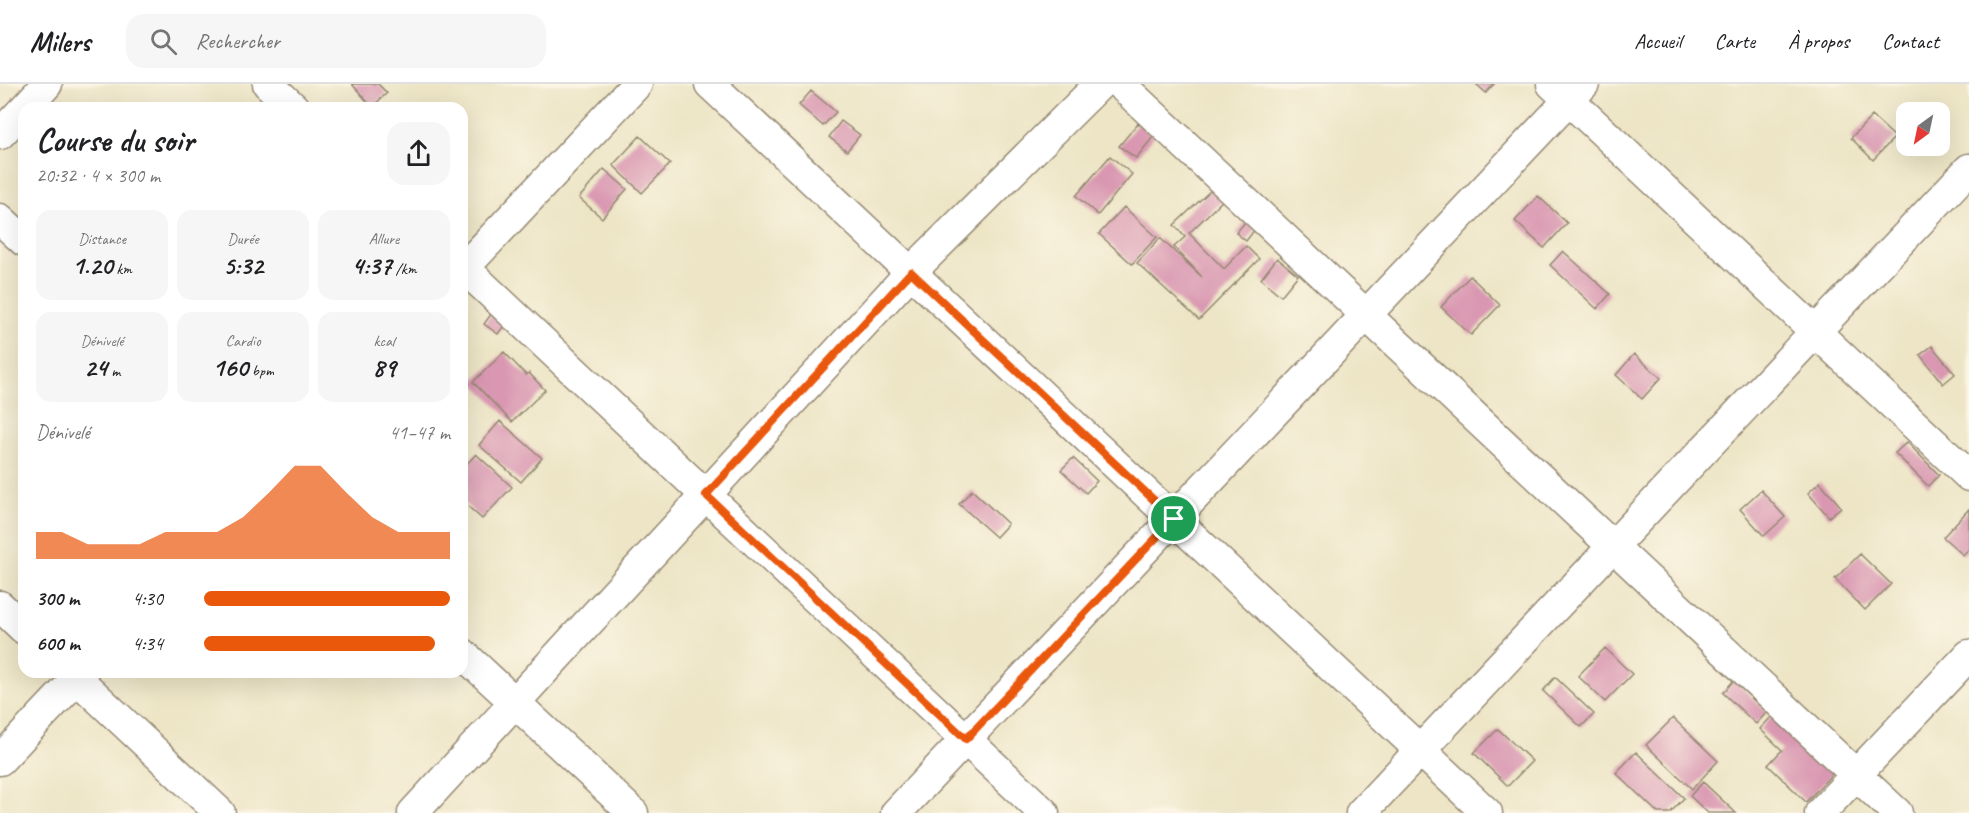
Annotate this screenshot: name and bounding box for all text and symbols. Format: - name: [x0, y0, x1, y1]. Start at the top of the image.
- search box: [126, 14, 546, 68]
- text: Milers: [30, 24, 90, 59]
- icon: search: [147, 25, 180, 58]
- text: Rechercher: [195, 27, 280, 55]
- text: Accueil: [1634, 28, 1682, 54]
- text: Carte: [1715, 28, 1755, 54]
- text: À propos: [1788, 28, 1849, 54]
- text: Contact: [1882, 28, 1939, 54]
- north arrow: [1896, 102, 1950, 156]
- map controls: [1896, 102, 1950, 156]
- text: Course du soir: [36, 119, 194, 161]
- button: share: [387, 122, 450, 185]
- text: 20:32 · 4 × 300 m: [36, 163, 160, 188]
- text: Distance: [78, 229, 126, 249]
- text: Durée: [227, 229, 259, 249]
- text: Allure: [369, 229, 399, 249]
- text: 1.20: [72, 249, 112, 282]
- text: 5:32: [223, 249, 263, 282]
- text: 4:37: [352, 249, 392, 282]
- text: km: [112, 259, 132, 279]
- text: /km: [392, 259, 416, 279]
- text: Dénivelé: [80, 331, 124, 351]
- text: Cardio: [225, 331, 261, 351]
- text: kcal: [373, 331, 395, 351]
- text: 24: [84, 351, 107, 384]
- text: 160: [212, 351, 248, 384]
- text: 89: [372, 351, 396, 384]
- text: m: [107, 361, 120, 381]
- text: bpm: [248, 361, 274, 381]
- text: Dénivelé: [36, 420, 90, 445]
- text: 41–47 m: [389, 420, 450, 445]
- pin: [1148, 493, 1199, 544]
- icon: arrive: [1157, 502, 1190, 535]
- text: 300 m: [36, 586, 79, 611]
- text: 4:30: [132, 586, 163, 611]
- text: 600 m: [36, 631, 80, 656]
- text: 4:34: [132, 631, 163, 656]

